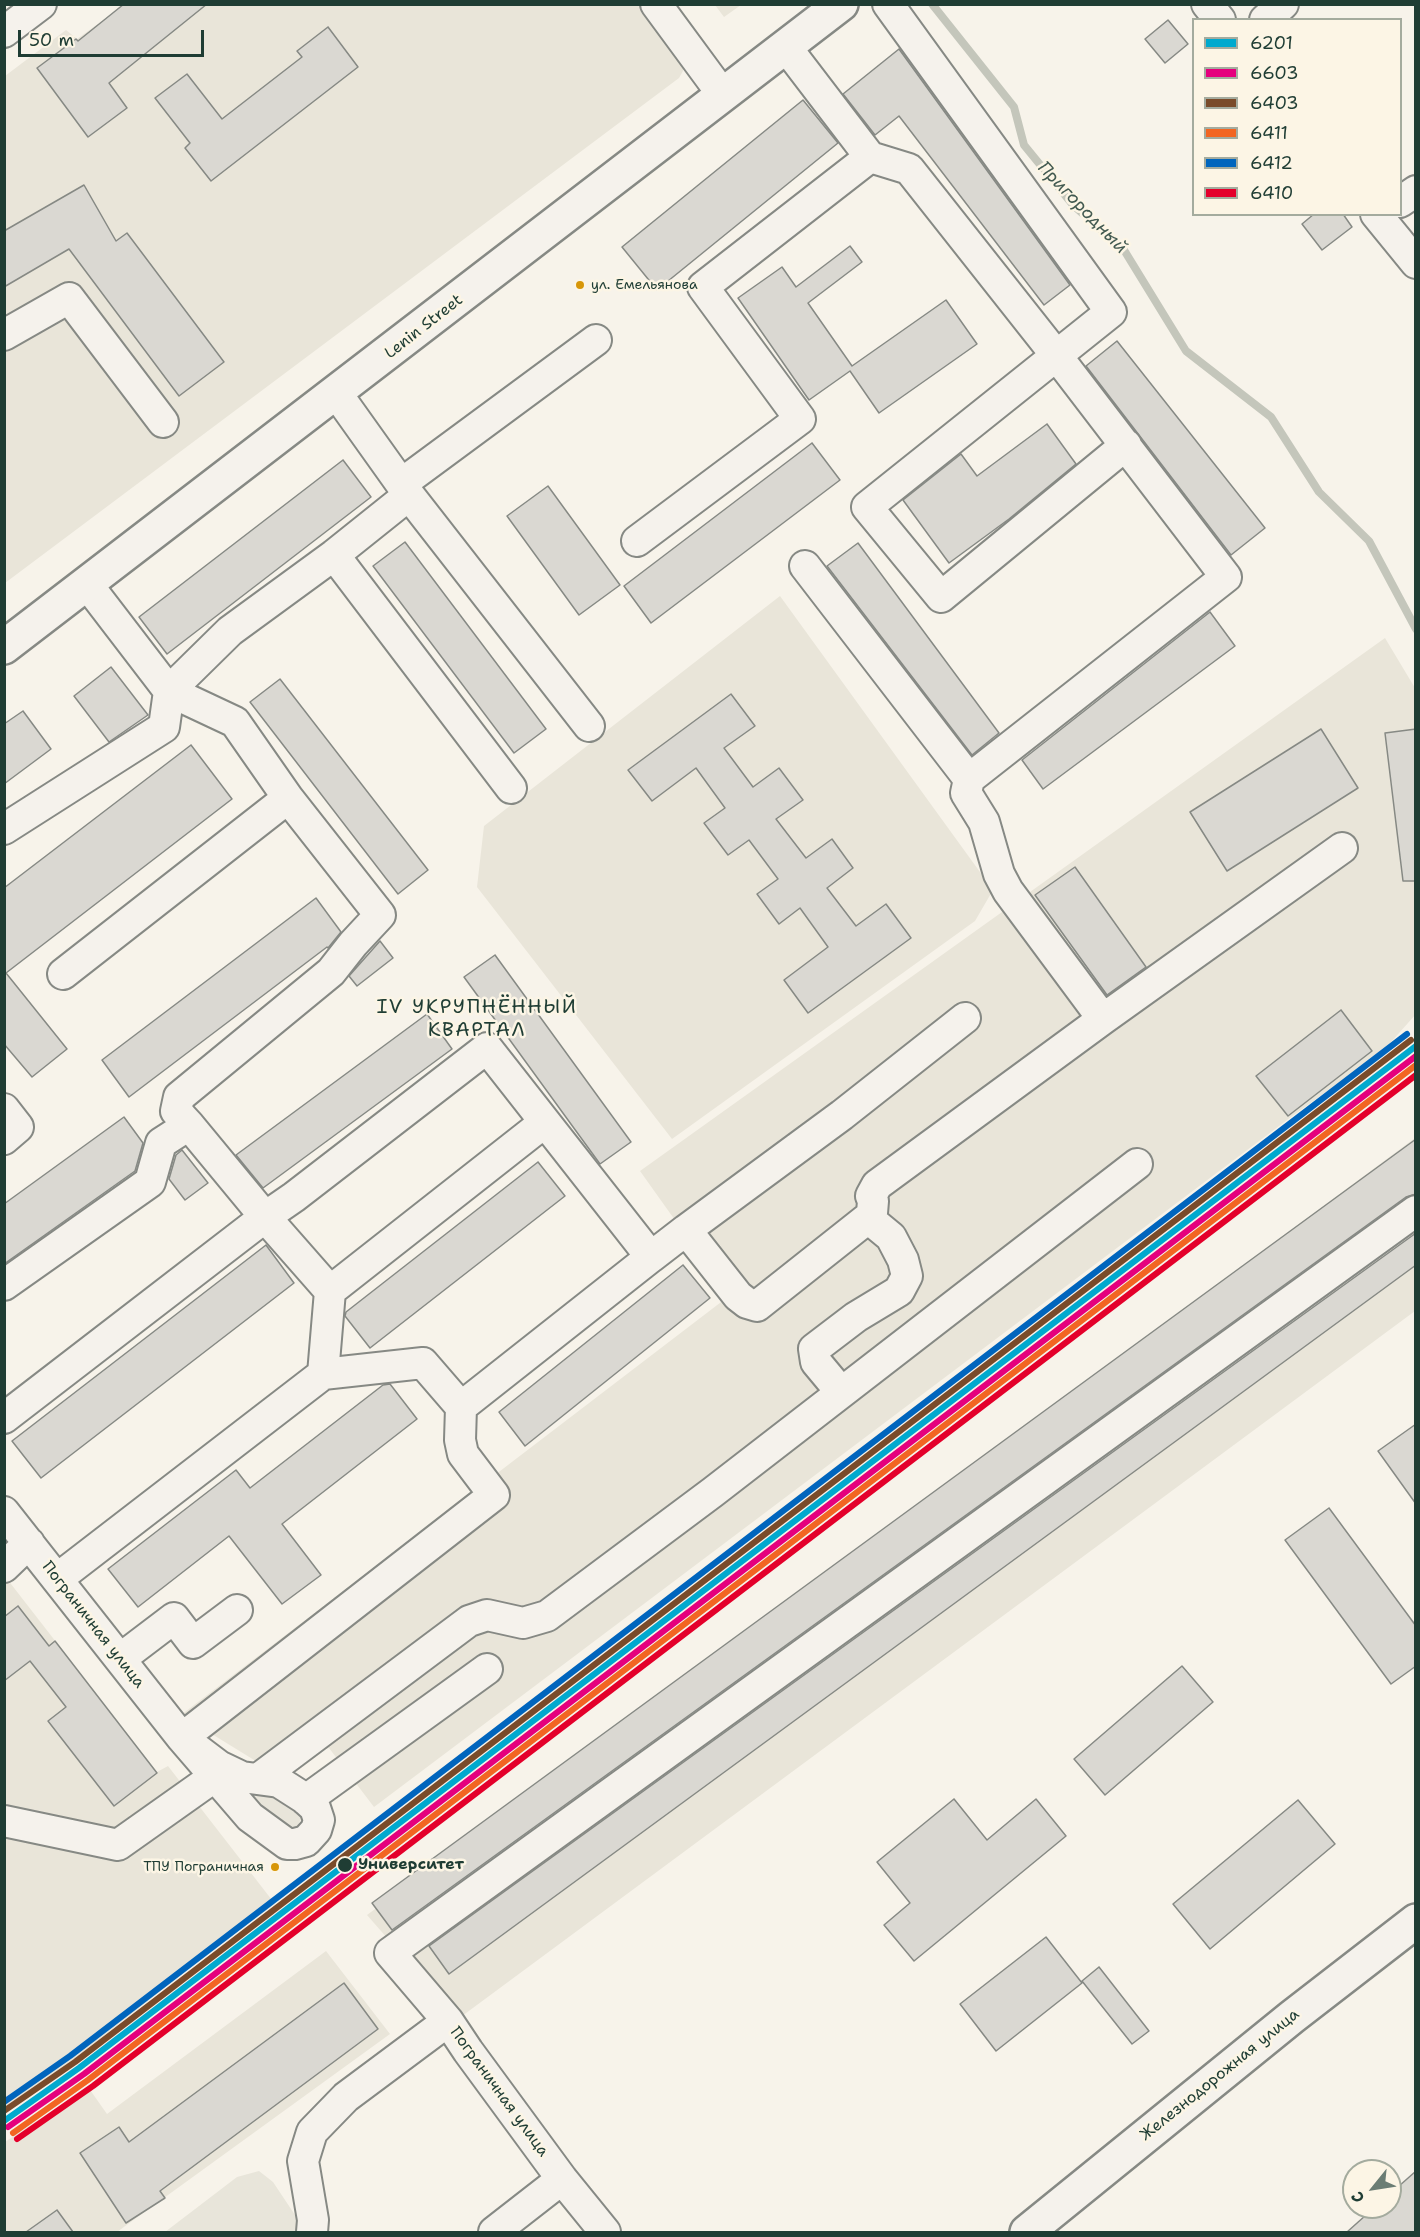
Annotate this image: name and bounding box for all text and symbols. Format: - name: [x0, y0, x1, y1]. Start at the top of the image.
- scale bar: [21, 18, 207, 56]
- legend: [1192, 18, 1402, 216]
- text: 50 m: [29, 28, 74, 52]
- text: 6201: [1250, 31, 1293, 55]
- text: 6603: [1250, 61, 1299, 85]
- text: 6403: [1250, 91, 1299, 115]
- text: 6411: [1250, 121, 1288, 145]
- text: 6412: [1250, 151, 1293, 175]
- water label: Пригородный: [1033, 157, 1131, 259]
- text: 6410: [1250, 181, 1293, 205]
- place label: ул. Емельянова: [591, 277, 698, 293]
- marker: ул. Емельянова: [574, 279, 586, 291]
- street label: Lenin Street: [381, 291, 467, 363]
- district label: IV УКРУПНЁННЫЙ КВАРТАЛ: [377, 996, 577, 1043]
- street label: Пограничная улица: [37, 1558, 149, 1692]
- place label: Университет: [358, 1855, 464, 1875]
- marker: Университет: [336, 1856, 354, 1874]
- place label: ТПУ Пограничная: [143, 1859, 264, 1875]
- marker: ТПУ Пограничная: [269, 1861, 281, 1873]
- street label: Железнодорожная улица: [1137, 2005, 1303, 2145]
- street label: Пограничная улица: [445, 2023, 553, 2161]
- north arrow: [1342, 2159, 1402, 2219]
- text: С: [1346, 2188, 1369, 2207]

